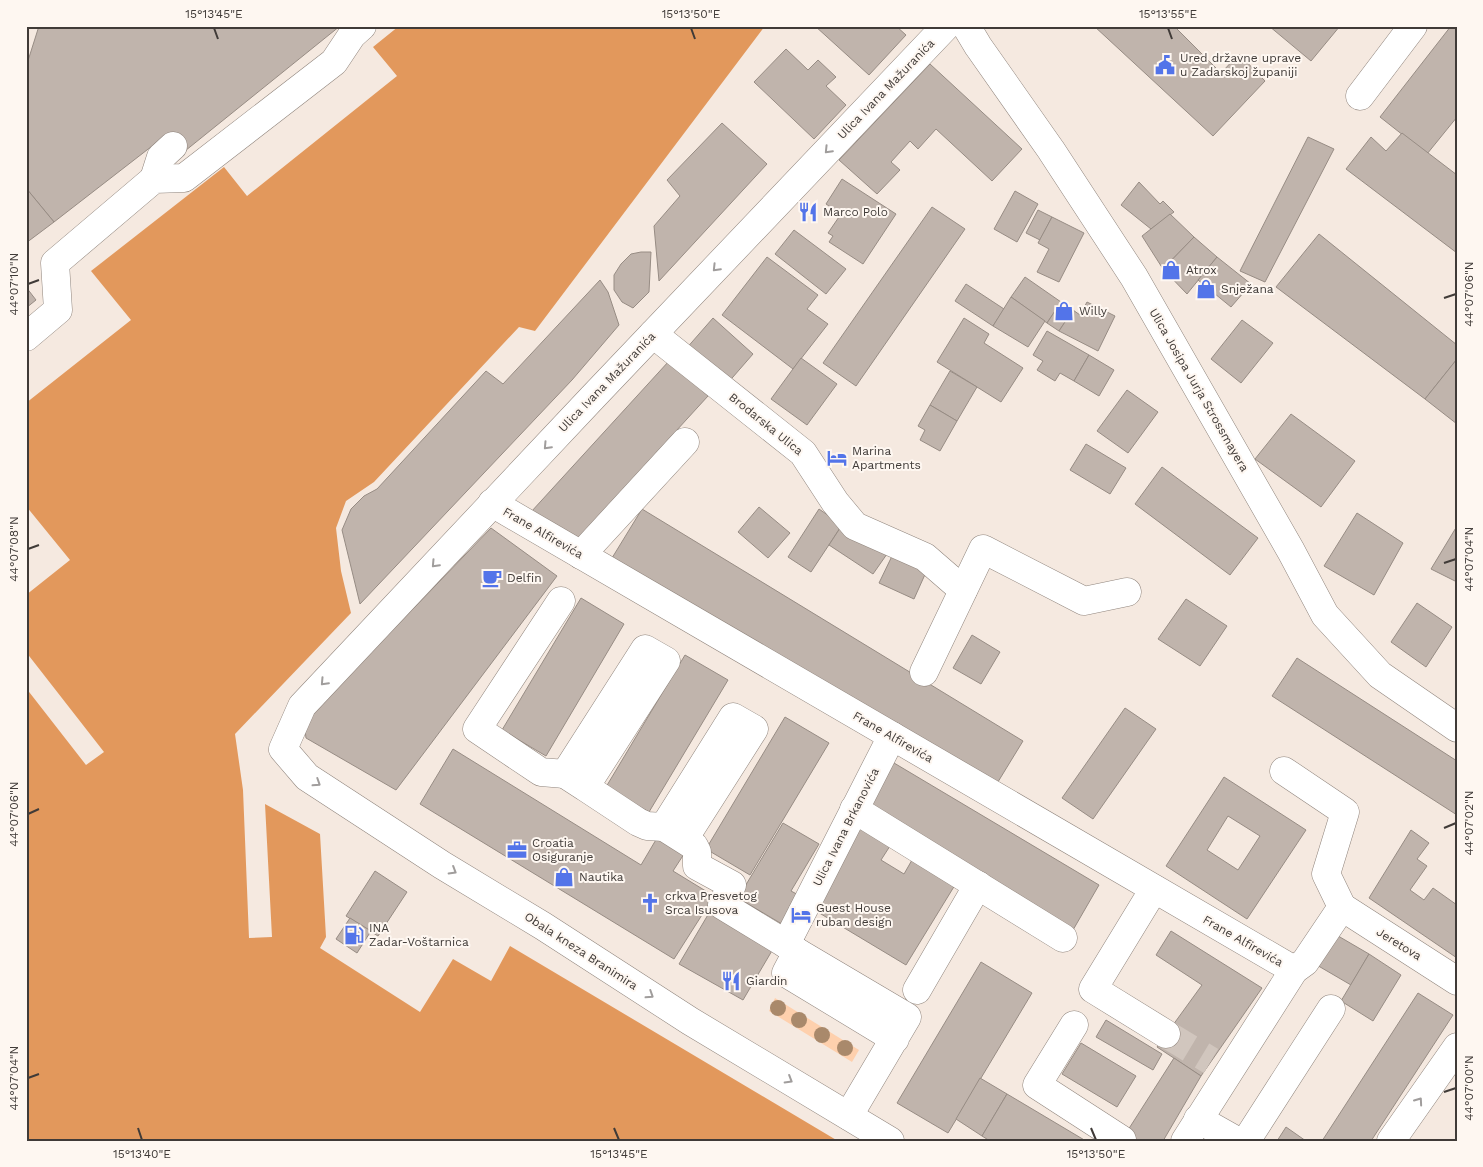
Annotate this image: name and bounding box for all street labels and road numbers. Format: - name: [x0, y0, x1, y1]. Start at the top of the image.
- street label: Ulica Ivana Mažuranića: [835, 36, 938, 142]
- street label: Ulica Josipa Jurja Strossmayera: [1146, 306, 1252, 474]
- street label: Ulica Ivana Mažuranića: [556, 329, 659, 435]
- street label: Brodarska Ulica: [726, 390, 806, 458]
- street label: Frane Alfirevića: [500, 504, 586, 562]
- street label: Frane Alfirevića: [850, 708, 936, 766]
- street label: Ulica Ivana Brkanovića: [810, 765, 882, 888]
- street label: Obala kneza Branimira: [522, 909, 640, 993]
- street label: Frane Alfirevića: [1200, 912, 1286, 970]
- street label: Jeretova: [1374, 925, 1424, 963]

